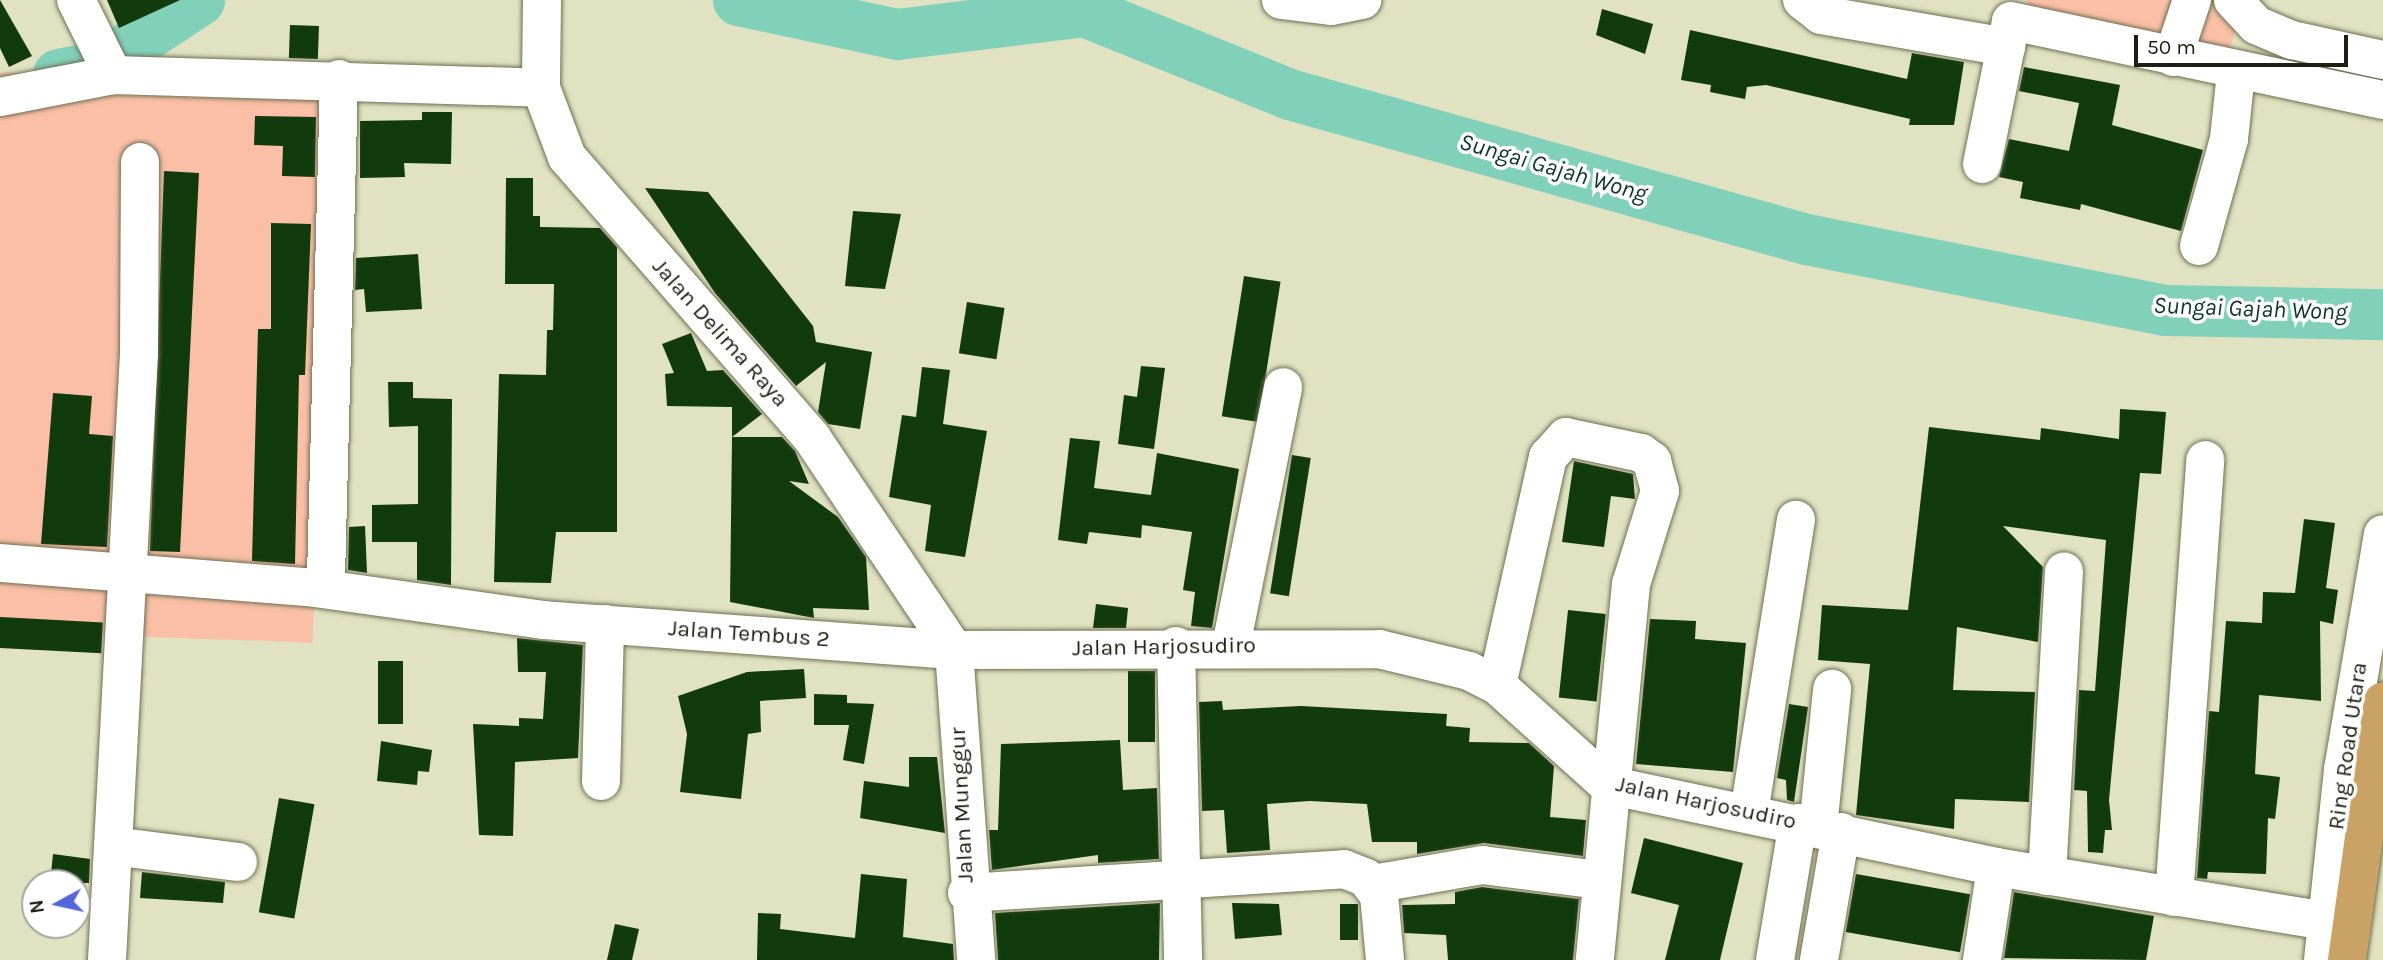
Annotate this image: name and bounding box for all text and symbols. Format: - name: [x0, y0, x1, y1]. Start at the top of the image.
- scale bar: [2138, 21, 2352, 65]
- text: 50 m: [2147, 35, 2196, 59]
- water label: Sungai Gajah Wong: [1456, 127, 1650, 209]
- street label: Jalan Delima Raya: [646, 253, 794, 413]
- water label: Sungai Gajah Wong: [2153, 291, 2347, 327]
- street label: Jalan Tembus 2: [667, 615, 831, 653]
- street label: Jalan Harjosudiro: [1072, 632, 1256, 662]
- street label: Ring Road Utara: [2323, 660, 2373, 832]
- street label: Jalan Munggur: [944, 726, 980, 884]
- street label: Jalan Harjosudiro: [1613, 770, 1799, 836]
- north arrow: [21, 869, 91, 939]
- text: N: [25, 898, 49, 915]

